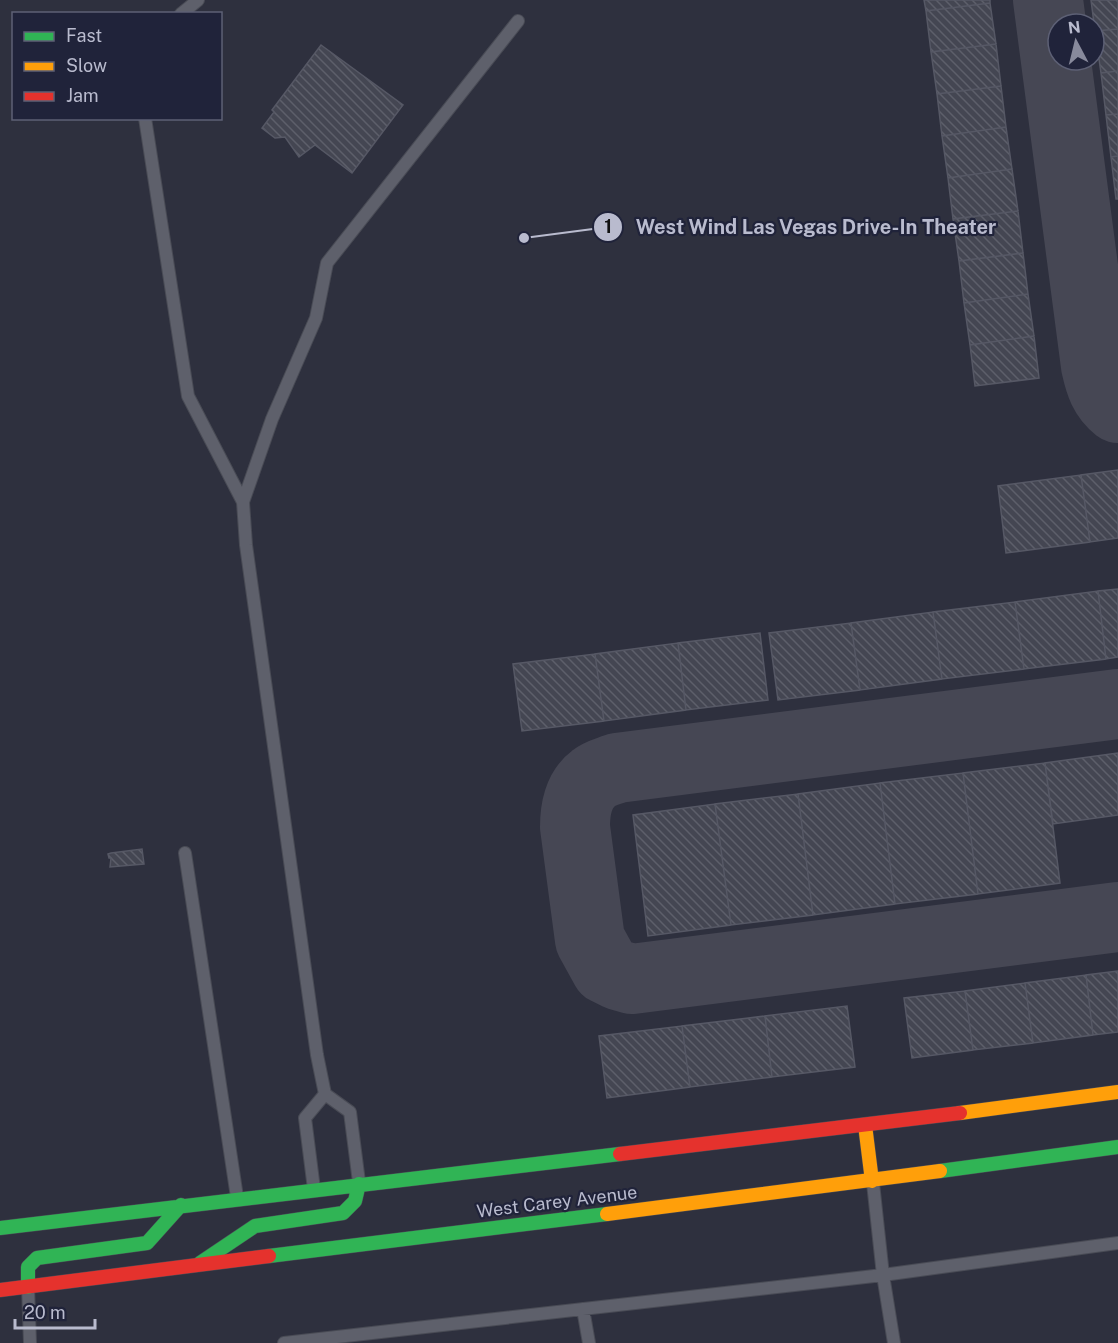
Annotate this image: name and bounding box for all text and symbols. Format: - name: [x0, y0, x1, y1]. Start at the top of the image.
- legend: [12, 12, 222, 120]
- north arrow: [1046, 12, 1106, 72]
- text: N: [1067, 17, 1082, 38]
- text: Fast: [66, 25, 102, 46]
- text: Slow: [66, 55, 107, 76]
- text: Jam: [66, 85, 99, 106]
- callout: West Wind Las Vegas Drive-In Theater: [593, 208, 1008, 246]
- text: West Wind Las Vegas Drive-In Theater: [636, 215, 996, 239]
- text: 1: [604, 216, 612, 237]
- street label: West Carey Avenue: [475, 1181, 638, 1222]
- scale bar: [15, 1292, 94, 1330]
- text: 20 m: [24, 1302, 66, 1323]

